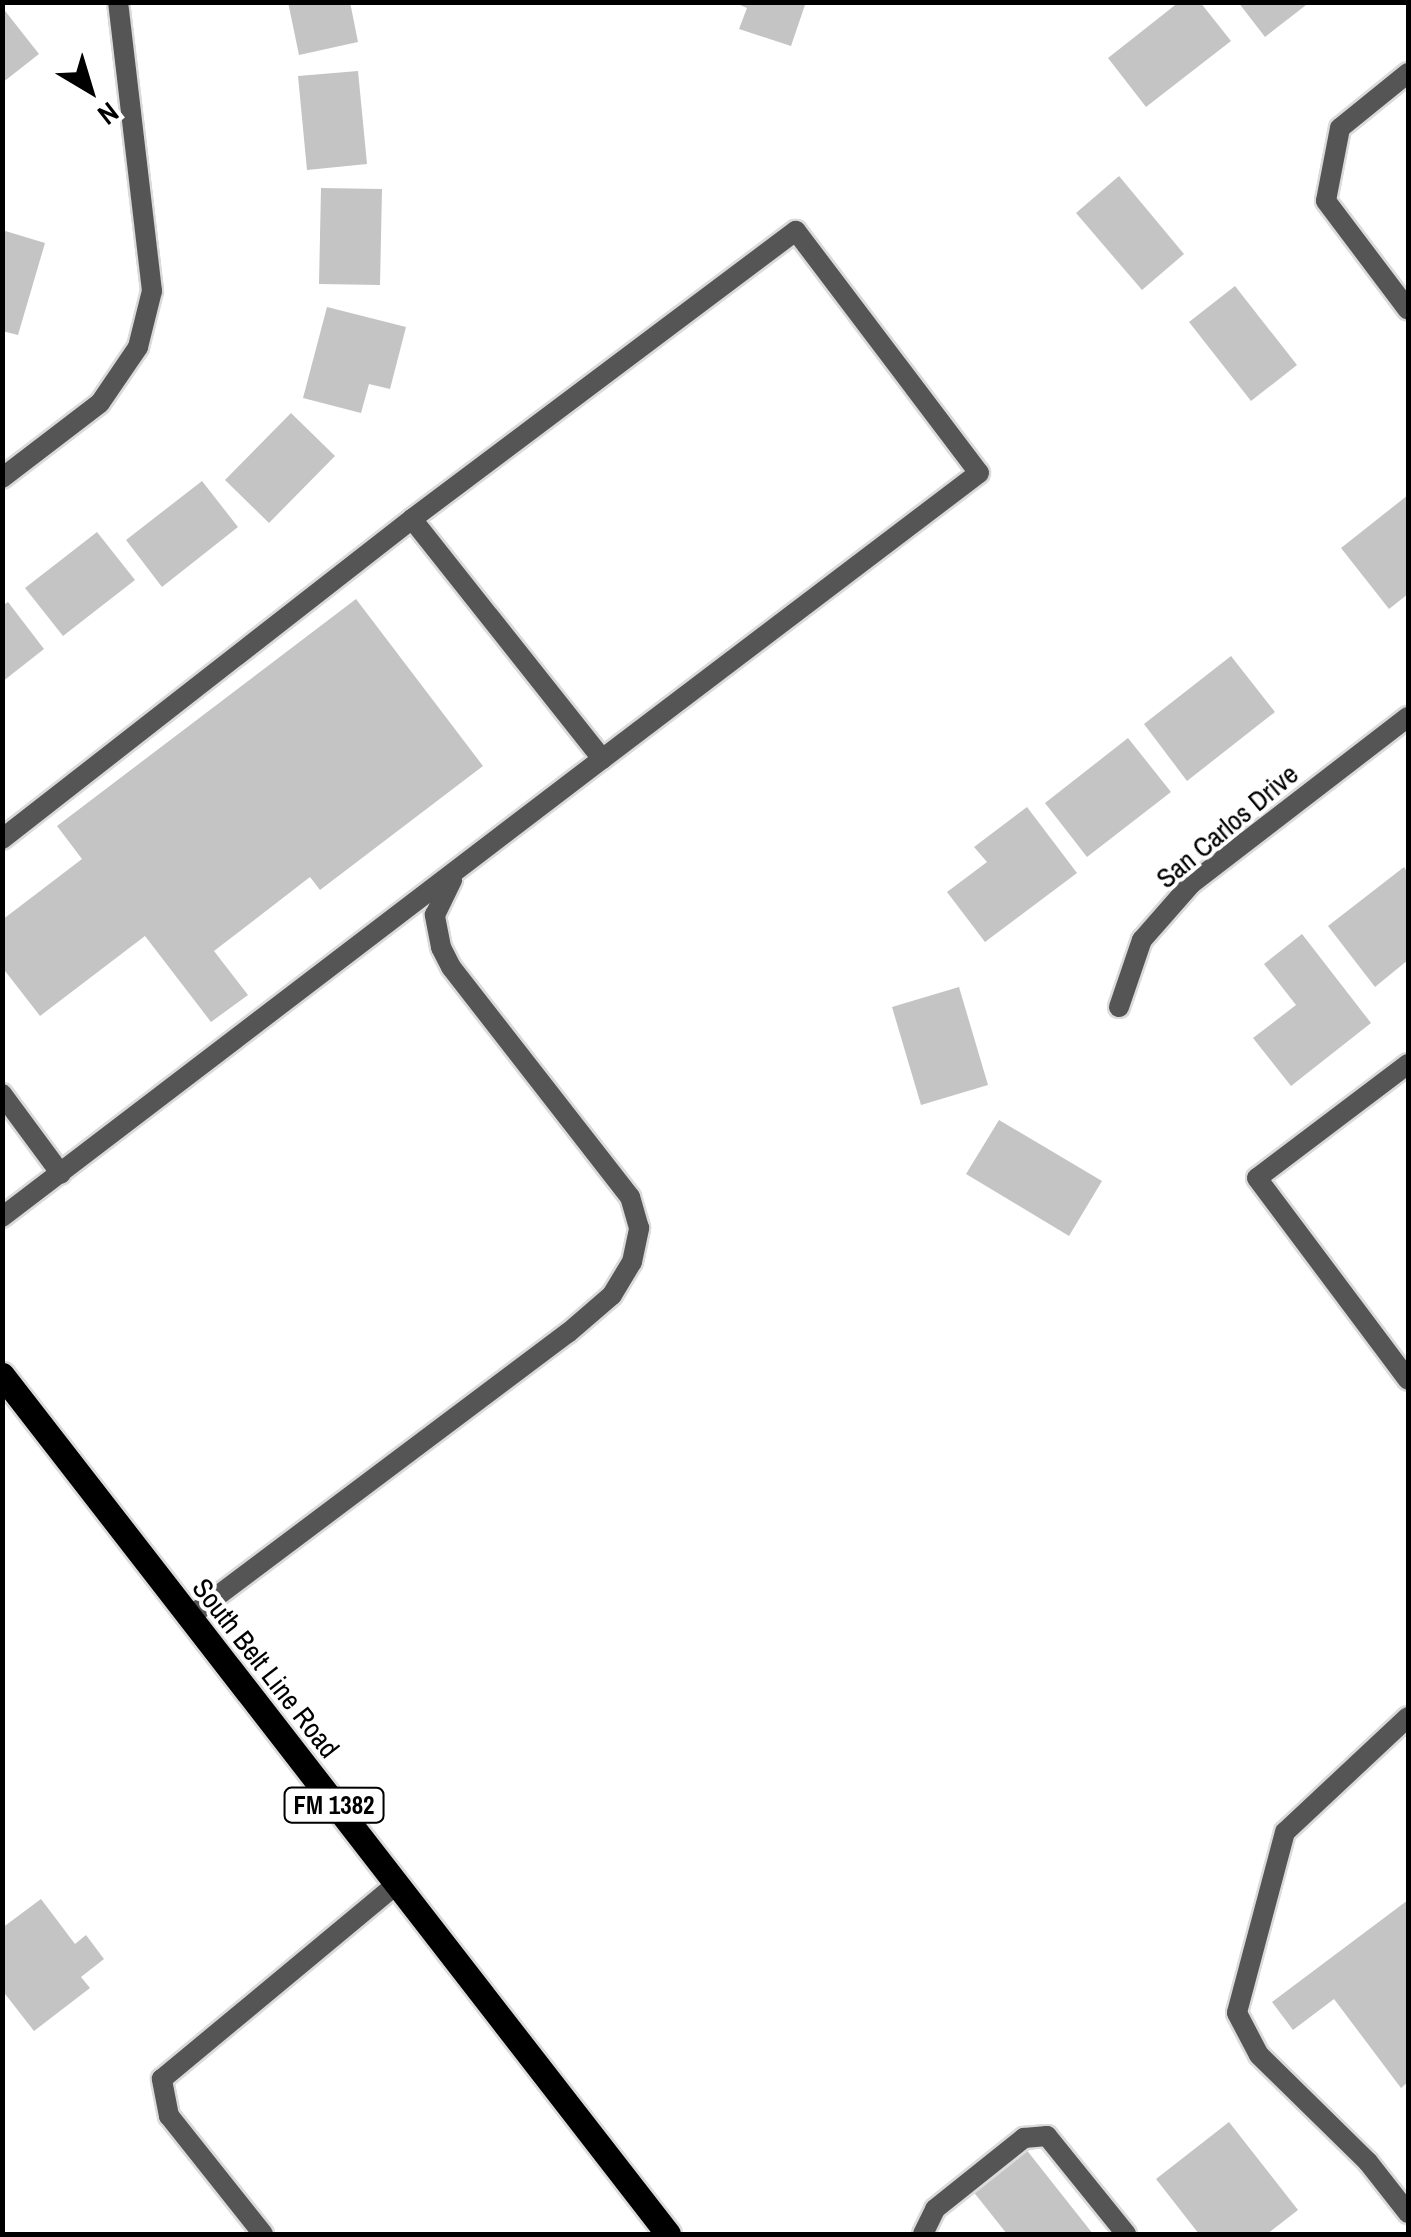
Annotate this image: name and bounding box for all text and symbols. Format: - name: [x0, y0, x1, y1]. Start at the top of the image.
- north arrow: [40, 40, 140, 140]
- text: N: [90, 94, 127, 134]
- street label: San Carlos Drive: [1149, 757, 1305, 895]
- street label: South Belt Line Road: [186, 1572, 346, 1764]
- road number: FM 1382: [282, 1785, 386, 1825]

